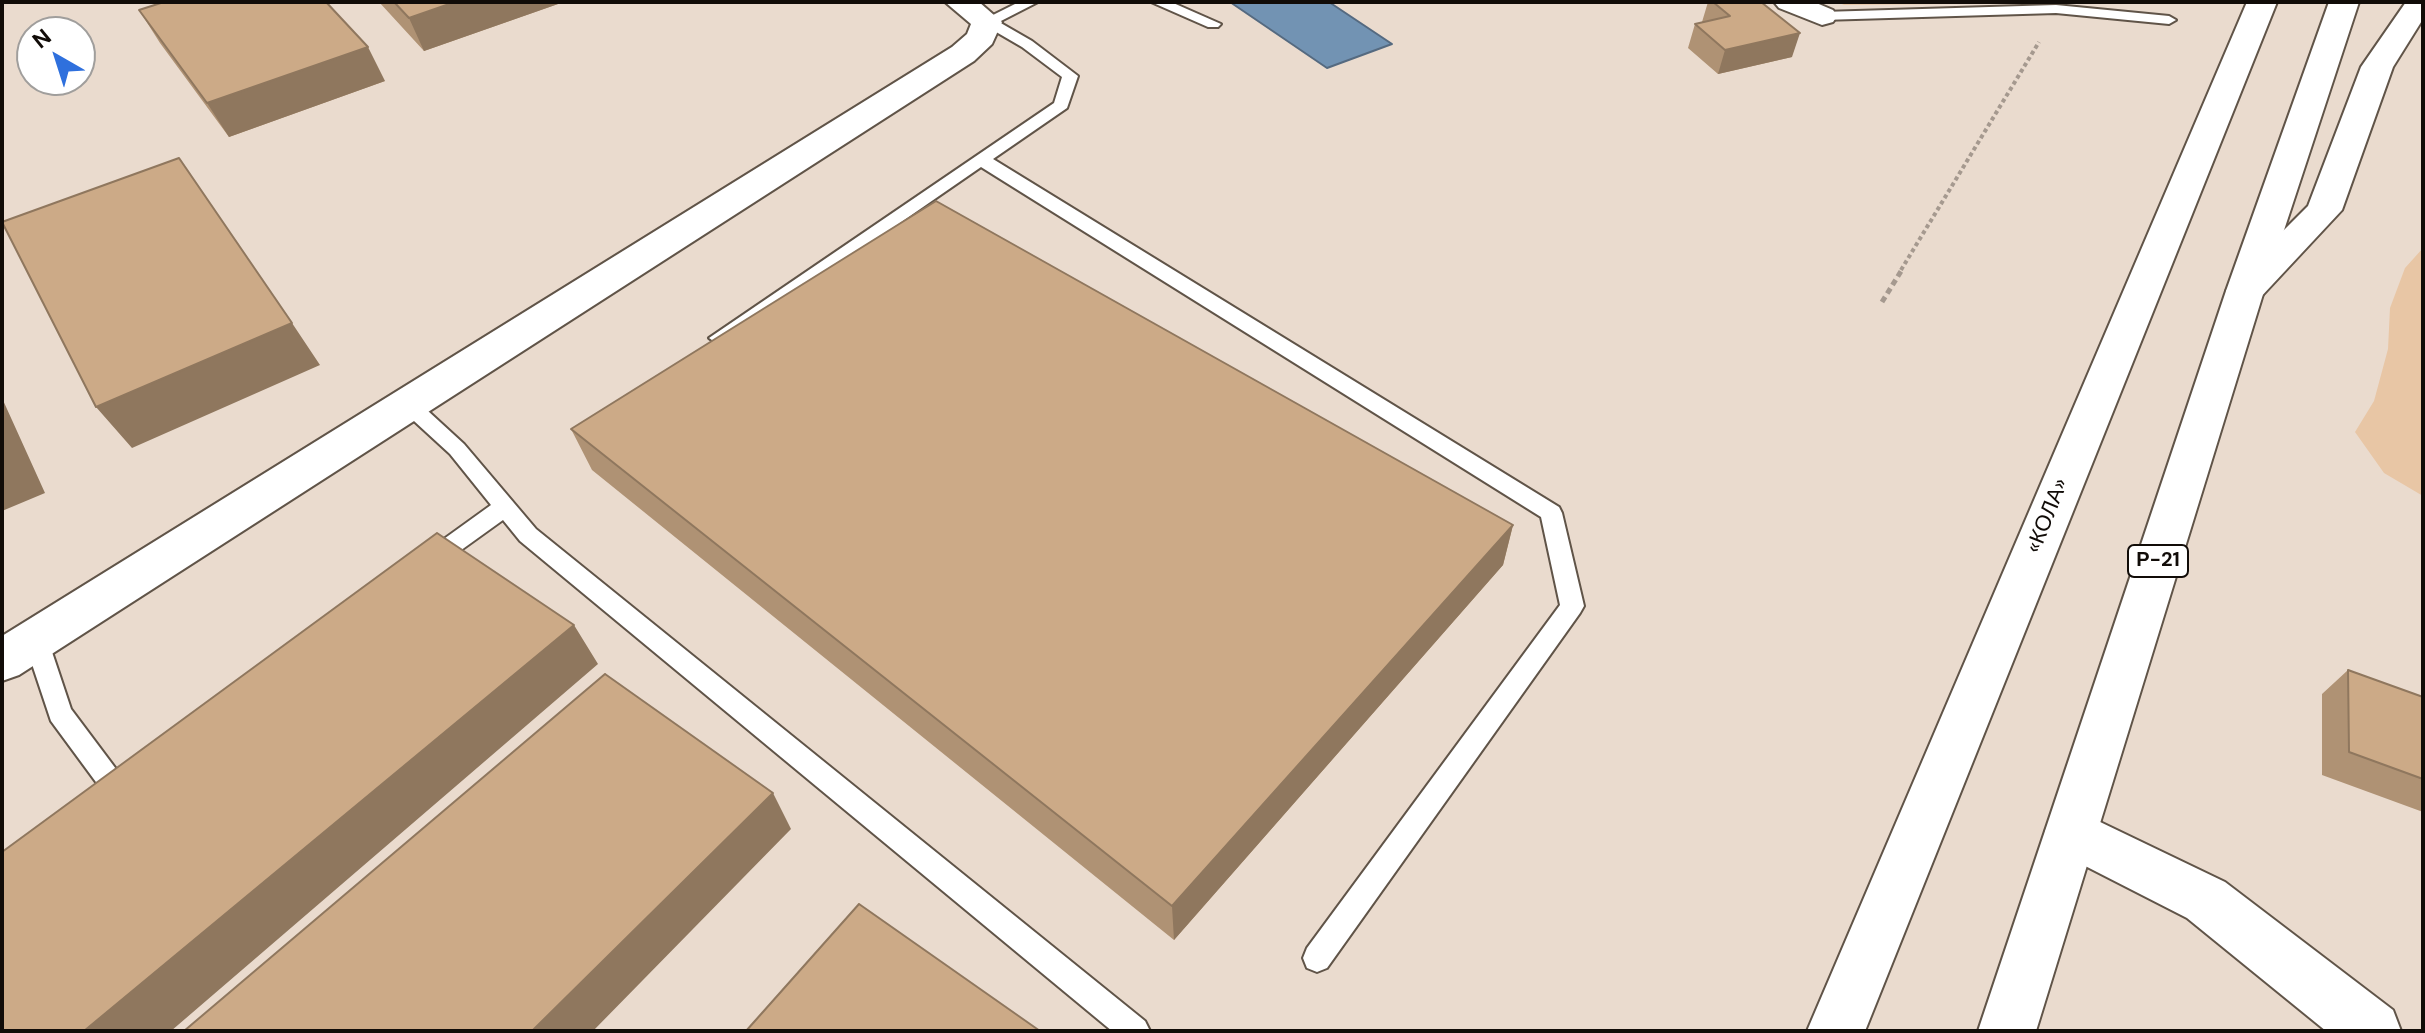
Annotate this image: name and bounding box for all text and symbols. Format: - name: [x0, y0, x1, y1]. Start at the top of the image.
- north arrow: [16, 16, 96, 96]
- text: N: [26, 22, 57, 55]
- street label: «КОЛА»: [2021, 475, 2075, 557]
- road number: Р-21: [2128, 545, 2188, 577]

